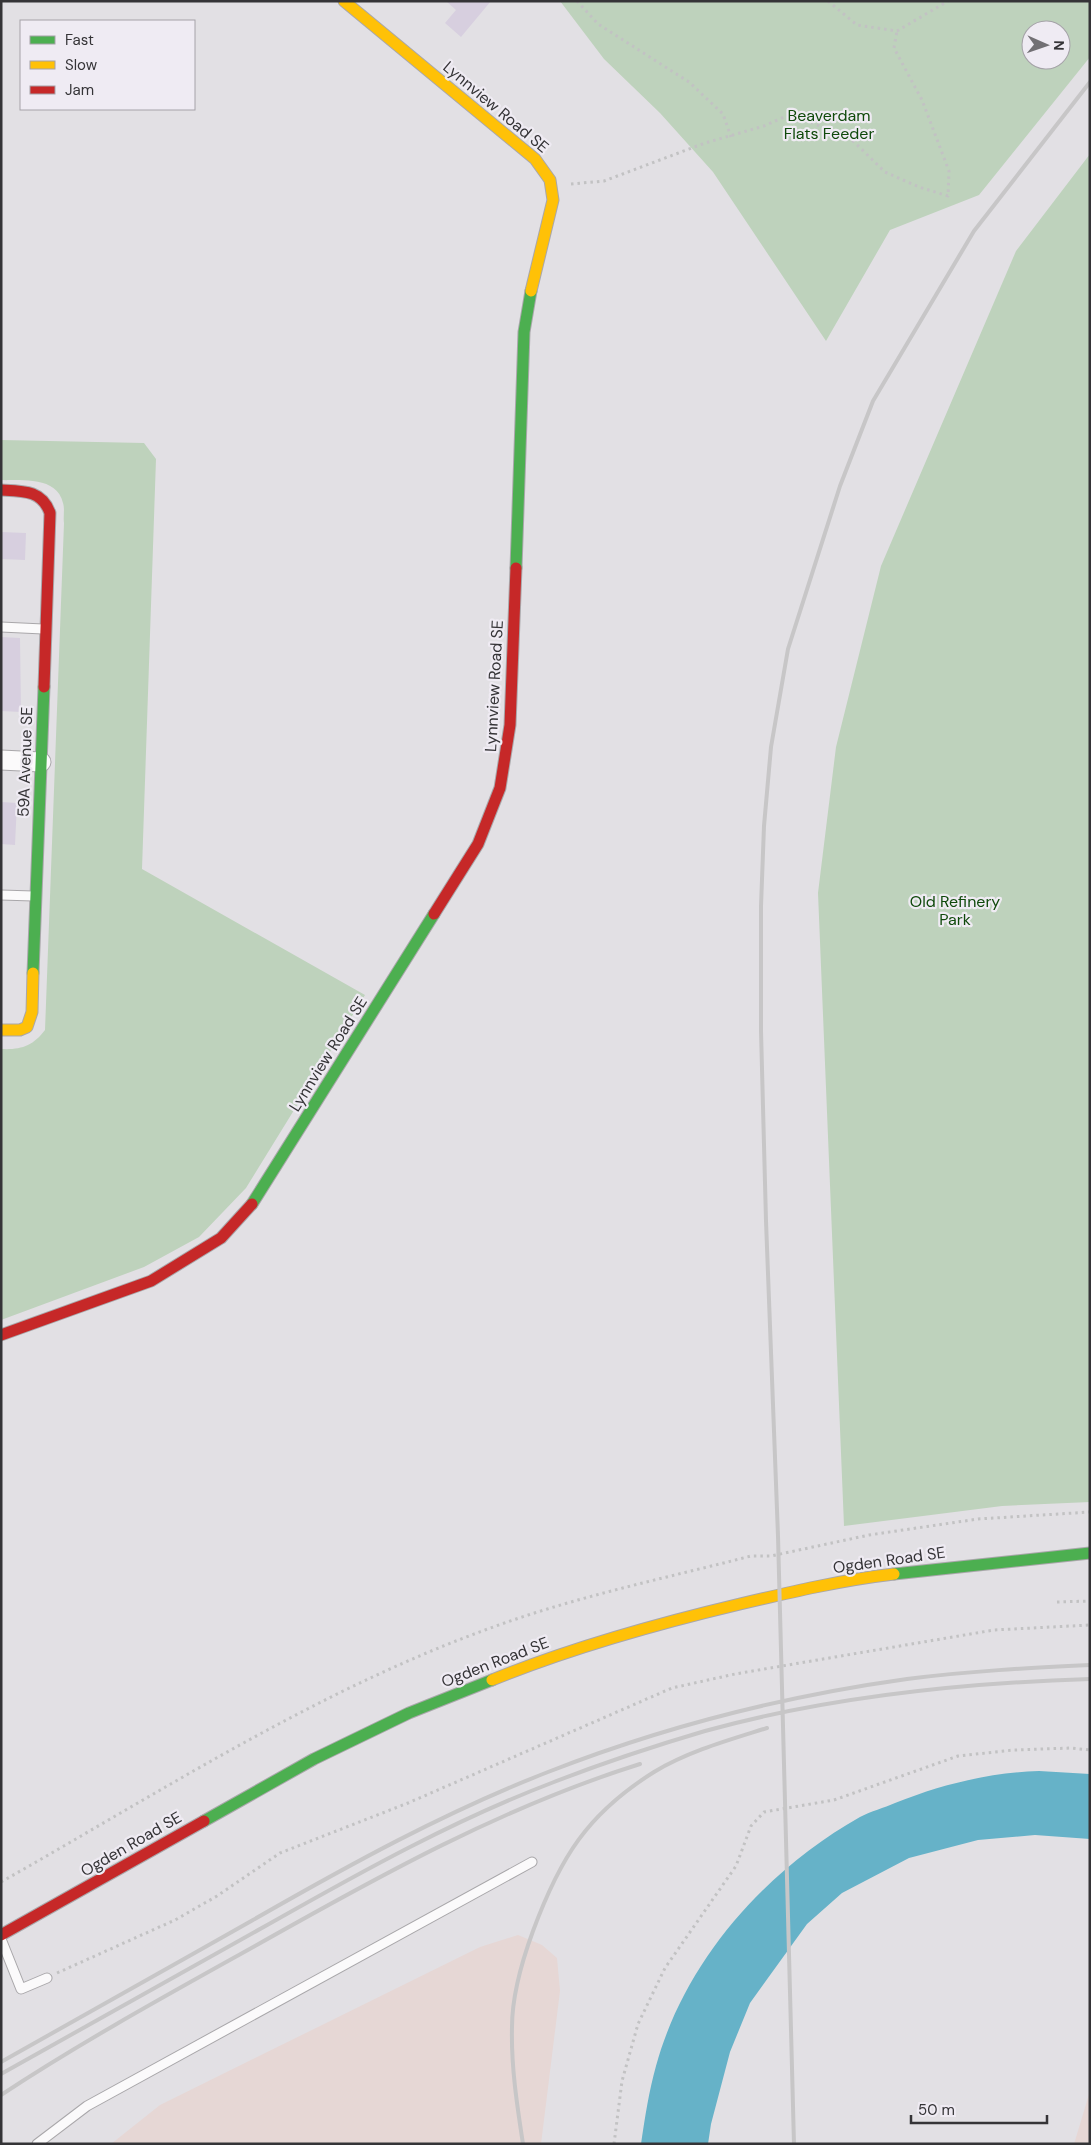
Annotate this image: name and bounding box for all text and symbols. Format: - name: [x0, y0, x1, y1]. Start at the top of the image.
- legend: [20, 20, 195, 110]
- north arrow: [1021, 20, 1071, 70]
- text: Fast: [65, 30, 94, 50]
- text: N: [1050, 40, 1068, 51]
- text: Slow: [65, 55, 98, 75]
- street label: Lynnview Road SE: [439, 57, 553, 157]
- text: Jam: [65, 80, 94, 100]
- park label: Beaverdam Flats Feeder: [784, 105, 874, 144]
- street label: Lynnview Road SE: [480, 620, 508, 752]
- street label: 59A Avenue SE: [13, 706, 37, 818]
- park label: Old Refinery Park: [910, 891, 1000, 930]
- street label: Lynnview Road SE: [284, 993, 372, 1115]
- street label: Ogden Road SE: [831, 1542, 947, 1578]
- street label: Ogden Road SE: [438, 1632, 552, 1692]
- street label: Ogden Road SE: [77, 1807, 185, 1881]
- scale bar: [911, 2092, 1047, 2124]
- text: 50 m: [918, 2100, 955, 2120]

